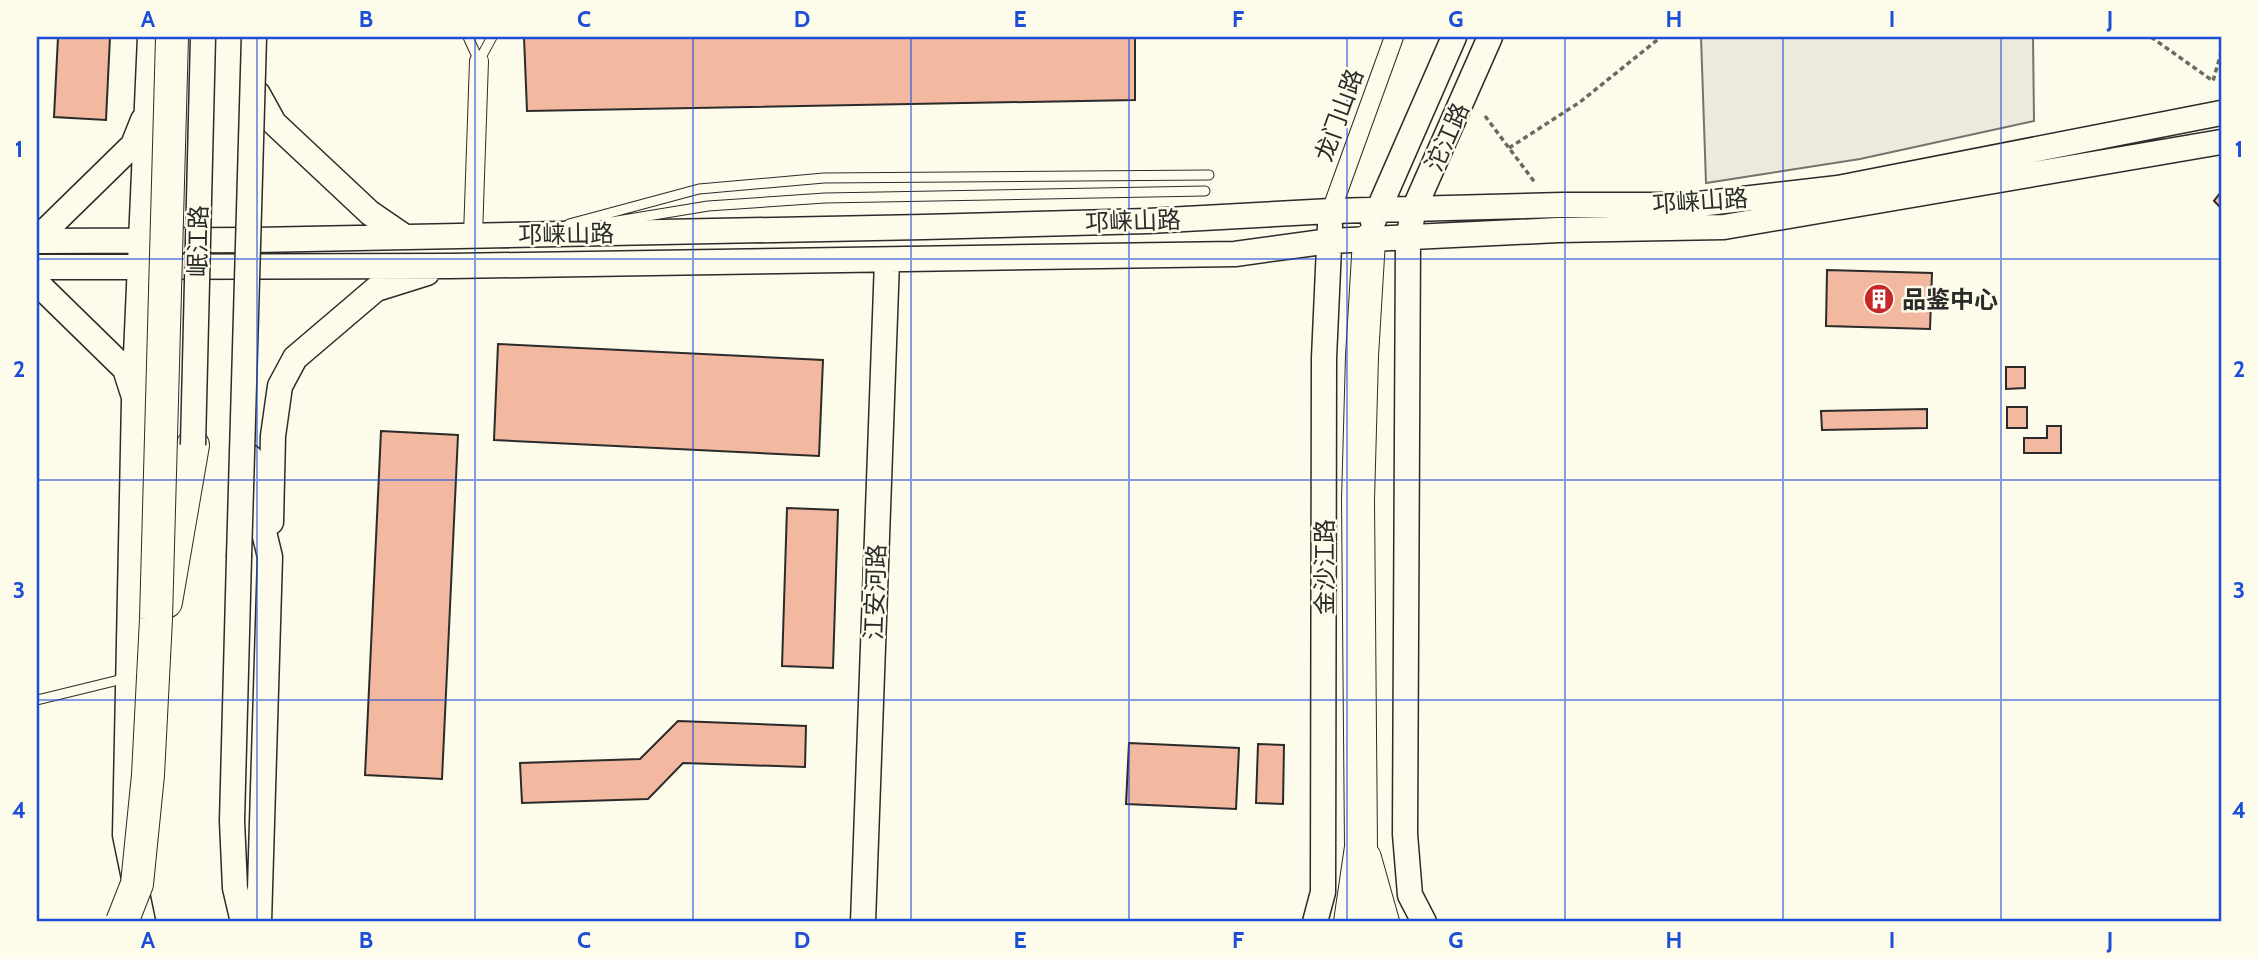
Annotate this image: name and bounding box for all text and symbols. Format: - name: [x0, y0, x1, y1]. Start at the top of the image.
- text: A: [141, 5, 156, 33]
- text: B: [359, 5, 373, 33]
- text: C: [577, 5, 591, 33]
- text: D: [794, 5, 810, 33]
- text: E: [1013, 5, 1027, 33]
- text: F: [1232, 5, 1244, 33]
- text: G: [1448, 5, 1464, 33]
- text: H: [1666, 5, 1682, 33]
- text: I: [1889, 5, 1895, 33]
- text: J: [2106, 5, 2113, 33]
- street label: 龙门山路: [1309, 65, 1369, 165]
- street label: 沱江路: [1419, 98, 1475, 176]
- text: 1: [15, 135, 23, 163]
- text: 1: [2235, 135, 2243, 163]
- street label: 邛崃山路: [1651, 183, 1749, 219]
- street label: 岷江路: [183, 205, 213, 277]
- street label: 邛崃山路: [1085, 205, 1181, 237]
- street label: 邛崃山路: [518, 219, 614, 249]
- building icon: 品鉴中心: [1862, 282, 1896, 316]
- place label: 品鉴中心: [1902, 285, 1998, 314]
- text: 2: [13, 355, 25, 383]
- text: 2: [2233, 355, 2245, 383]
- street label: 金沙江路: [1310, 519, 1339, 615]
- street label: 江安河路: [859, 544, 891, 640]
- text: 3: [13, 576, 25, 604]
- text: 3: [2233, 576, 2245, 604]
- text: 4: [12, 796, 26, 824]
- text: 4: [2232, 796, 2246, 824]
- text: A: [141, 926, 156, 954]
- text: B: [359, 926, 373, 954]
- text: C: [577, 926, 591, 954]
- text: D: [794, 926, 810, 954]
- text: E: [1013, 926, 1027, 954]
- text: F: [1232, 926, 1244, 954]
- text: G: [1448, 926, 1464, 954]
- text: H: [1666, 926, 1682, 954]
- text: I: [1889, 926, 1895, 954]
- text: J: [2106, 926, 2113, 954]

